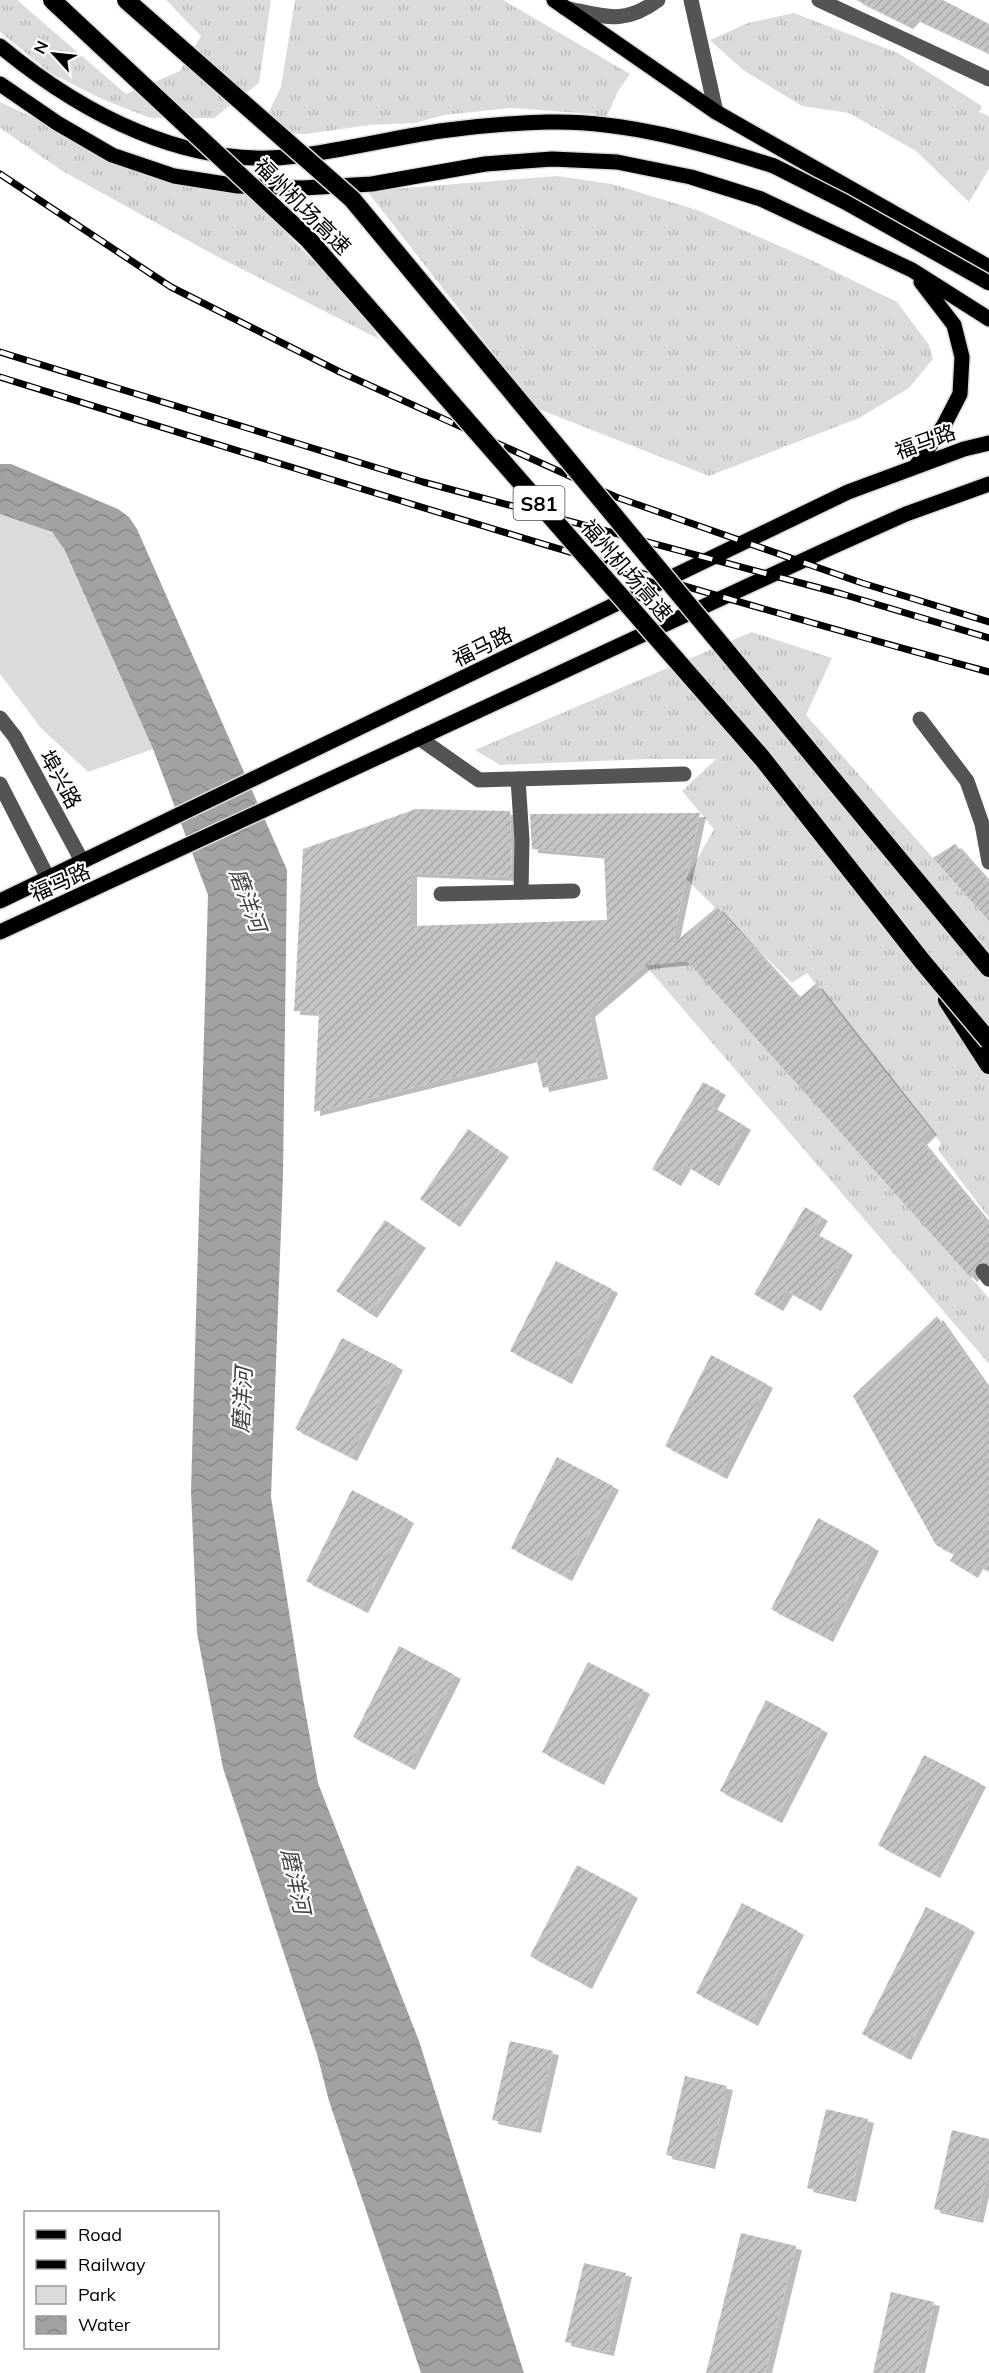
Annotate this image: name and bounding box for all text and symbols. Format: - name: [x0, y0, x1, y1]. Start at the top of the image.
- north arrow: [24, 24, 84, 84]
- text: N: [29, 37, 52, 57]
- street label: 福州机场高速: [249, 152, 357, 260]
- street label: 福马路: [891, 418, 959, 464]
- road number: S81: [514, 486, 564, 520]
- street label: 福州机场高速: [576, 514, 678, 626]
- street label: 福马路: [448, 621, 516, 671]
- street label: 埠兴路: [34, 745, 88, 813]
- street label: 福马路: [26, 857, 94, 907]
- water label: 磨洋河: [224, 864, 274, 940]
- water label: 磨洋河: [226, 1362, 258, 1434]
- water label: 磨洋河: [275, 1846, 317, 1920]
- legend: [24, 2211, 219, 2349]
- text: Road: [78, 2223, 122, 2246]
- text: Railway: [78, 2253, 146, 2276]
- text: Park: [78, 2283, 117, 2306]
- text: Water: [78, 2313, 131, 2336]

